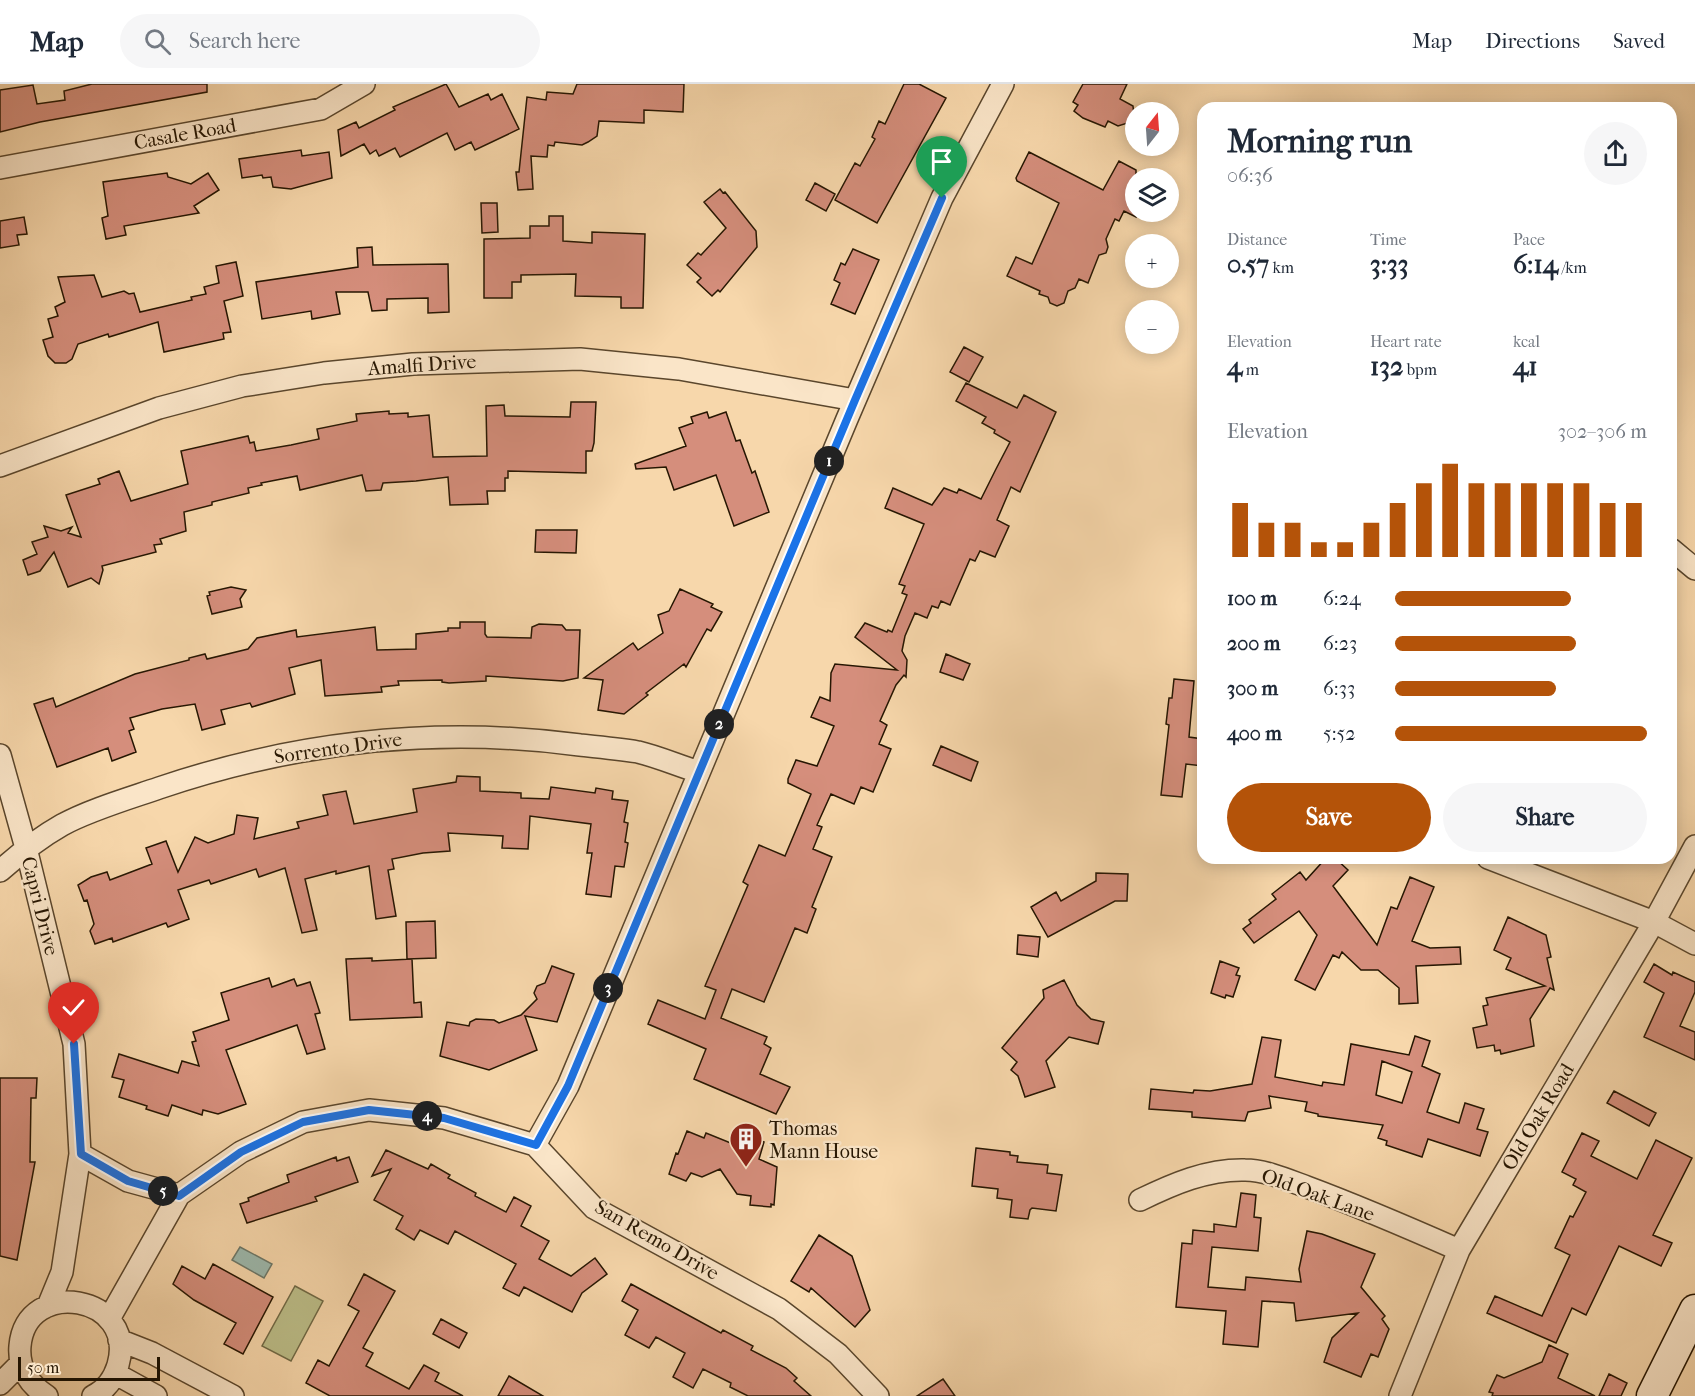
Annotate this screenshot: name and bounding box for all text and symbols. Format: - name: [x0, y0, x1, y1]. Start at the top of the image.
- search box: [120, 14, 540, 68]
- text: Map: [30, 25, 84, 58]
- icon: search: [141, 25, 174, 58]
- text: Search here: [189, 28, 300, 54]
- text: Map: [1412, 29, 1452, 53]
- text: Directions: [1485, 29, 1580, 53]
- text: Saved: [1613, 29, 1665, 53]
- north arrow: [1125, 102, 1179, 156]
- map controls: [1125, 102, 1179, 354]
- street label: Casale Road: [132, 114, 239, 154]
- text: Morning run: [1227, 122, 1412, 161]
- button: share: [1584, 122, 1647, 185]
- pin: [916, 136, 967, 198]
- icon: arrive: [925, 145, 958, 178]
- text: 06:36: [1227, 164, 1273, 187]
- button: layers: [1125, 168, 1179, 222]
- text: Distance: [1227, 230, 1287, 249]
- text: Time: [1370, 230, 1406, 249]
- text: Pace: [1513, 230, 1545, 249]
- button: +: [1125, 234, 1179, 288]
- text: 0.57: [1227, 249, 1269, 280]
- text: 3:33: [1370, 249, 1408, 280]
- text: 6:14: [1513, 249, 1558, 280]
- text: km: [1269, 258, 1294, 277]
- text: /km: [1558, 258, 1587, 277]
- button: −: [1125, 300, 1179, 354]
- text: Elevation: [1227, 332, 1292, 351]
- text: Heart rate: [1370, 332, 1442, 351]
- text: kcal: [1513, 332, 1540, 351]
- street label: Amalfi Drive: [366, 350, 477, 380]
- text: 4: [1227, 351, 1242, 382]
- text: 132: [1370, 351, 1403, 382]
- text: 41: [1513, 351, 1538, 382]
- text: m: [1242, 360, 1259, 379]
- text: bpm: [1403, 360, 1437, 379]
- text: Elevation: [1227, 420, 1308, 443]
- text: 302–306 m: [1558, 420, 1647, 443]
- pin: 1: [814, 446, 844, 476]
- text: 1: [826, 451, 832, 470]
- text: 100 m: [1227, 587, 1277, 610]
- text: 6:24: [1323, 587, 1361, 610]
- text: 200 m: [1227, 632, 1280, 655]
- text: 6:23: [1323, 632, 1357, 655]
- text: 300 m: [1227, 677, 1278, 700]
- text: 6:33: [1323, 677, 1355, 700]
- pin: 2: [704, 709, 734, 739]
- text: 2: [715, 714, 723, 733]
- text: 400 m: [1227, 722, 1282, 745]
- text: 5:52: [1323, 722, 1355, 745]
- street label: Sorrento Drive: [273, 728, 404, 768]
- button: Save: [1227, 783, 1431, 852]
- button: Share: [1443, 783, 1647, 852]
- street label: Capri Drive: [17, 854, 63, 958]
- pin: 3: [593, 973, 623, 1003]
- text: 3: [605, 978, 611, 997]
- pin: [48, 982, 99, 1044]
- icon: check: [57, 991, 90, 1024]
- street label: Old Oak Road: [1497, 1058, 1579, 1175]
- pin: 4: [412, 1101, 442, 1131]
- text: 4: [422, 1106, 432, 1125]
- place label: Thomas Mann House: [769, 1117, 878, 1163]
- building icon: Thomas Mann House: [728, 1121, 764, 1168]
- street label: Old Oak Lane: [1258, 1164, 1378, 1226]
- pin: 5: [148, 1176, 178, 1206]
- text: 5: [160, 1181, 166, 1200]
- street label: San Remo Drive: [591, 1195, 723, 1285]
- scale bar: [18, 1354, 160, 1382]
- text: 50 m: [27, 1358, 59, 1377]

